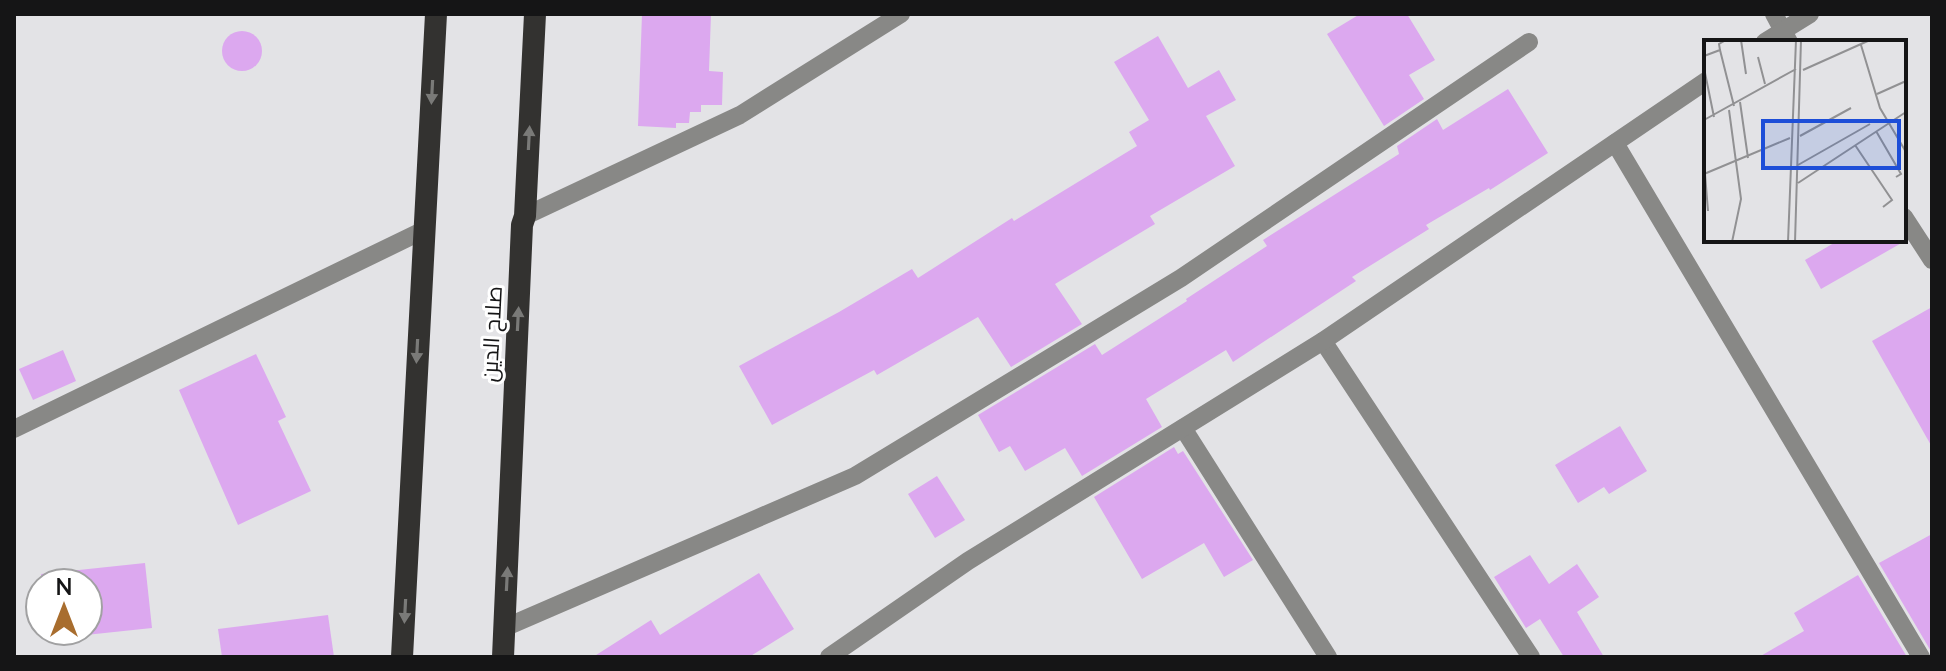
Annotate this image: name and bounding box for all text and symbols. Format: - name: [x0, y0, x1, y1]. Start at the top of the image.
- inset map: [1704, 40, 1906, 242]
- one-way arrow: [425, 80, 438, 105]
- one-way arrow: [523, 125, 536, 150]
- street label: صلاح الدين: [475, 285, 509, 383]
- one-way arrow: [512, 306, 525, 331]
- one-way arrow: [411, 339, 424, 365]
- one-way arrow: [500, 566, 513, 591]
- north arrow: [24, 567, 104, 647]
- text: N: [56, 573, 72, 600]
- one-way arrow: [398, 599, 411, 624]

